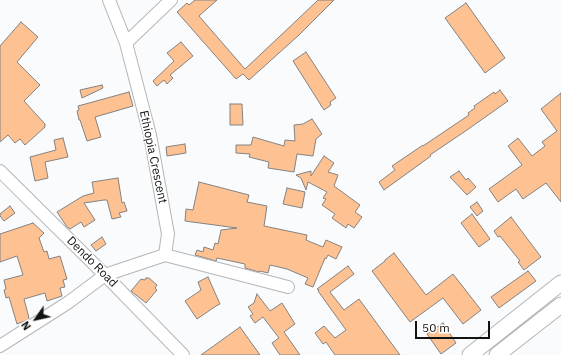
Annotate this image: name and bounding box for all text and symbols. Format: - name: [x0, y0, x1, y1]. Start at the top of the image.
- street label: Ethiopia Crescent: [136, 109, 170, 205]
- street label: Dendo Road: [64, 234, 120, 290]
- north arrow: [16, 299, 56, 339]
- scale bar: [417, 313, 492, 339]
- text: N: [18, 318, 34, 333]
- text: 50 m: [422, 320, 450, 335]

